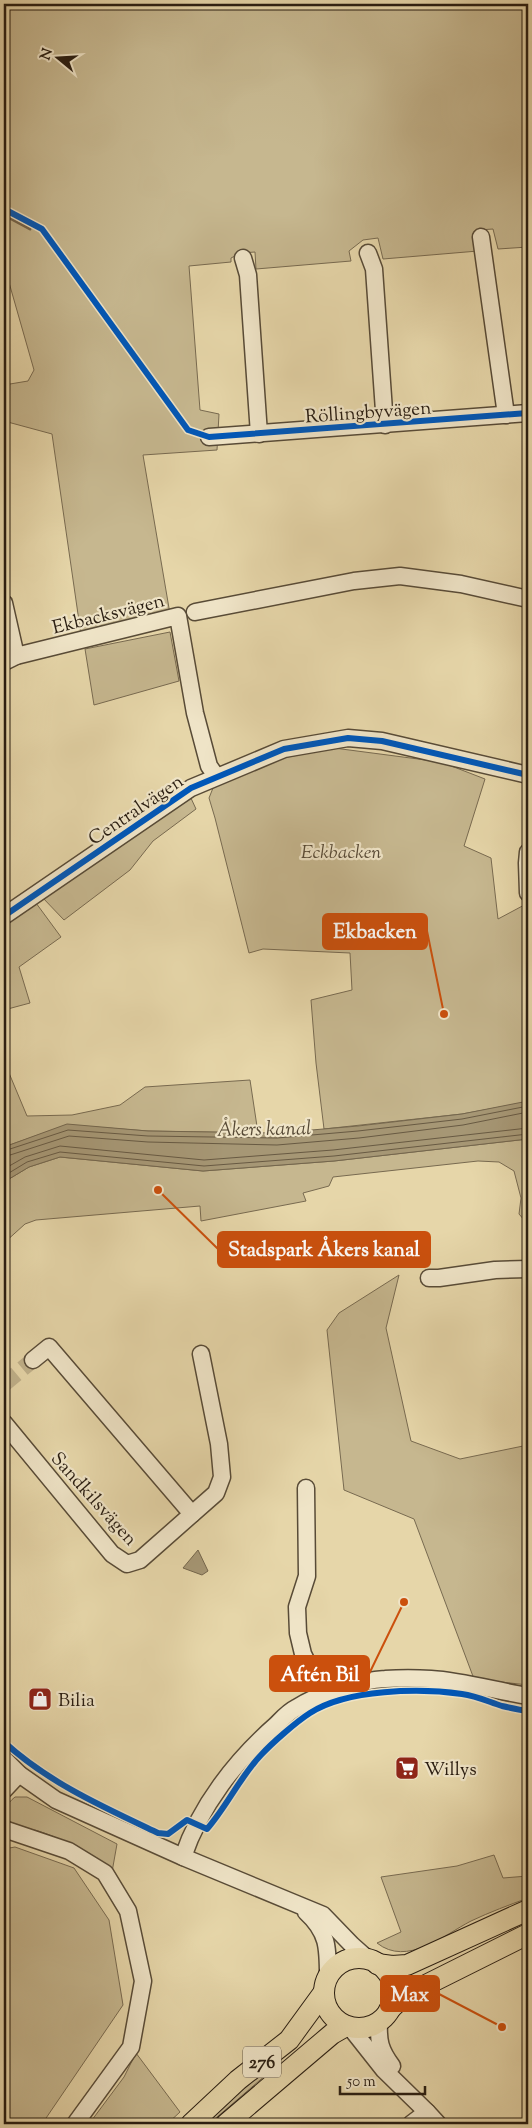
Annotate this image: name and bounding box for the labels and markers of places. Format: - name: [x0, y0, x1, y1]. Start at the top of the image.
- callout: Ekbacken: [323, 914, 427, 949]
- callout: Stadspark Åkers kanal: [218, 1232, 430, 1267]
- callout: Aftén Bil: [270, 1656, 369, 1691]
- shop icon: Bilia: [27, 1686, 53, 1712]
- place label: Bilia: [58, 1688, 95, 1715]
- supermarket icon: Willys: [394, 1755, 420, 1781]
- place label: Willys: [424, 1757, 477, 1784]
- callout: Max: [381, 1976, 439, 2011]

